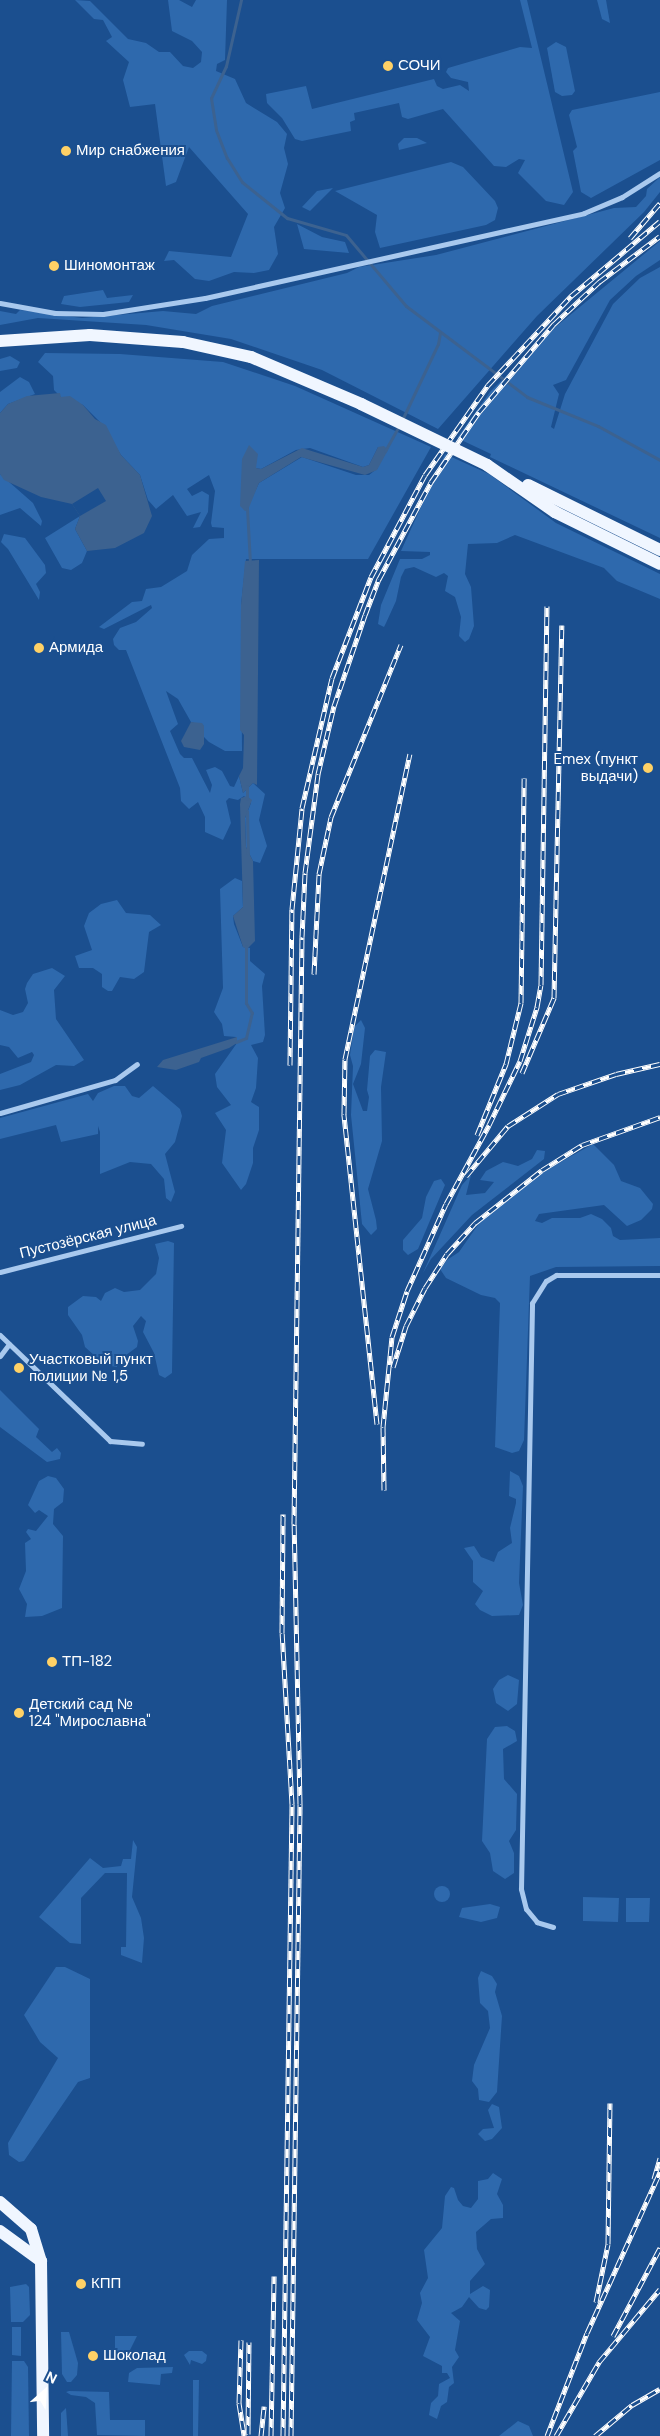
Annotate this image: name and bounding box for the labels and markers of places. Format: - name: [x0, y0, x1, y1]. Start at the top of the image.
- place label: СОЧИ: [398, 57, 441, 75]
- marker: СОЧИ: [382, 60, 394, 72]
- place label: Мир снабжения: [76, 142, 185, 160]
- marker: Мир снабжения: [60, 145, 72, 157]
- place label: Шиномонтаж: [64, 257, 155, 275]
- marker: Шиномонтаж: [48, 260, 60, 272]
- place label: Армида: [49, 639, 103, 657]
- marker: Армида: [33, 642, 45, 654]
- place label: Emex (пункт выдачи): [553, 750, 638, 785]
- marker: Emex (пункт выдачи): [642, 762, 654, 774]
- place label: Участковый пункт полиции № 1,5: [29, 1350, 153, 1385]
- marker: Участковый пункт полиции № 1,5: [13, 1362, 25, 1374]
- place label: ТП-182: [62, 1653, 112, 1671]
- marker: ТП-182: [46, 1656, 58, 1668]
- place label: Детский сад № 124 "Мирославна": [29, 1695, 151, 1730]
- marker: Детский сад № 124 "Мирославна": [13, 1707, 25, 1719]
- place label: КПП: [91, 2275, 121, 2293]
- marker: КПП: [75, 2278, 87, 2290]
- place label: Шоколад: [103, 2347, 166, 2365]
- marker: Шоколад: [87, 2350, 99, 2362]

